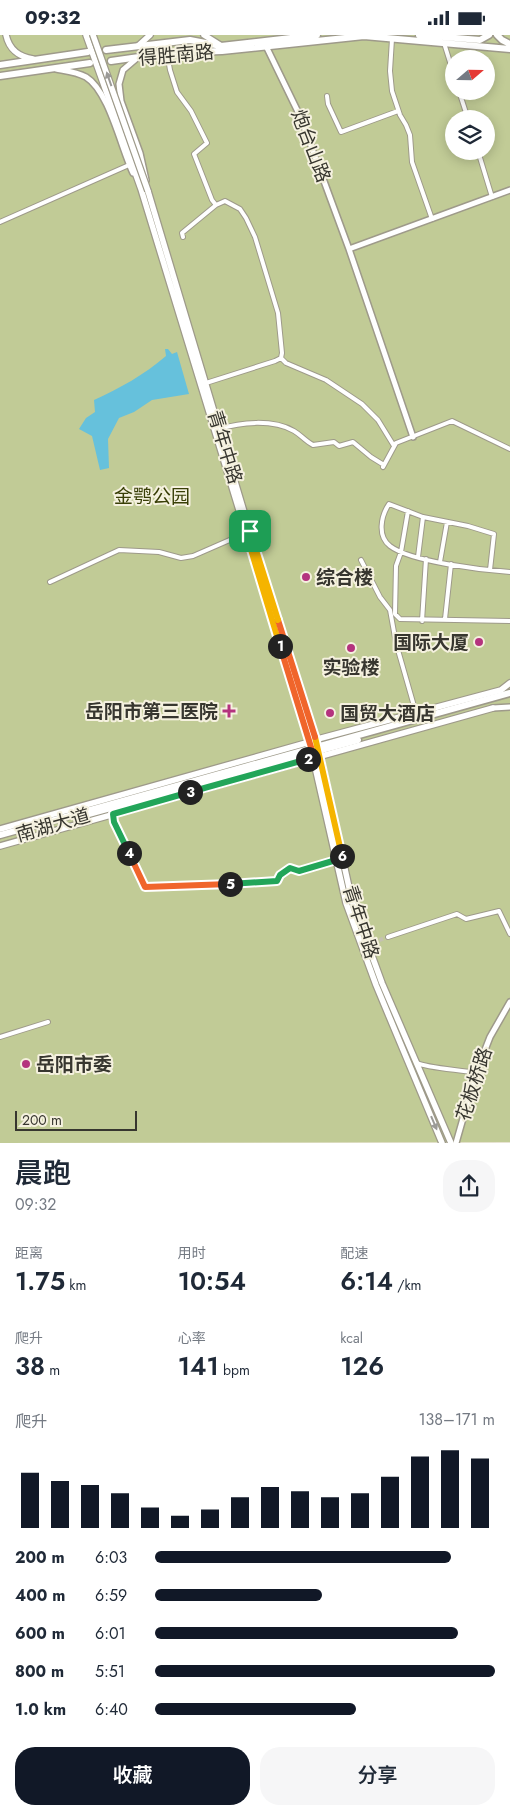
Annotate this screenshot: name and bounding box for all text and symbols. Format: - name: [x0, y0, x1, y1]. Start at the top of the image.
- text: 09:32: [25, 4, 81, 31]
- street label: 得胜南路: [137, 38, 215, 72]
- north arrow: [445, 50, 495, 100]
- map controls: [445, 50, 495, 160]
- one-way arrow: [105, 71, 112, 86]
- street label: 炮台山路: [285, 106, 337, 186]
- button: layers: [445, 110, 495, 160]
- street label: 青年中路: [201, 407, 249, 487]
- park label: 金鹗公园: [114, 483, 190, 510]
- pin: [229, 510, 271, 552]
- icon: arrive: [236, 517, 264, 545]
- place label: 综合楼: [316, 564, 373, 591]
- marker: 综合楼: [300, 571, 312, 583]
- place label: 国际大厦: [393, 629, 469, 656]
- pin: 1: [268, 633, 292, 659]
- text: 1: [277, 636, 284, 656]
- marker: 国际大厦: [473, 636, 485, 648]
- marker: 实验楼: [345, 642, 357, 654]
- place label: 实验楼: [322, 654, 380, 681]
- place label: 岳阳市第三医院: [85, 698, 218, 725]
- place label: 国贸大酒店: [340, 700, 435, 727]
- marker: 岳阳市第三医院: [222, 704, 236, 718]
- marker: 国贸大酒店: [324, 707, 336, 719]
- pin: 2: [296, 747, 320, 771]
- text: 2: [304, 749, 313, 769]
- pin: 3: [178, 779, 202, 805]
- text: 3: [186, 782, 195, 802]
- street label: 南湖大道: [13, 802, 93, 848]
- pin: 4: [116, 841, 142, 865]
- text: 4: [125, 843, 134, 863]
- pin: 6: [330, 843, 354, 869]
- text: 6: [338, 846, 347, 866]
- pin: 5: [218, 871, 242, 897]
- text: 5: [226, 874, 235, 894]
- street label: 青年中路: [336, 882, 386, 962]
- street label: 花板桥路: [449, 1044, 499, 1124]
- place label: 岳阳市委: [36, 1051, 112, 1078]
- marker: 岳阳市委: [20, 1058, 32, 1070]
- scale bar: [15, 1107, 138, 1131]
- text: 200 m: [22, 1110, 62, 1130]
- one-way arrow: [431, 1116, 439, 1130]
- text: 晨跑: [15, 1153, 71, 1194]
- button: share: [443, 1160, 495, 1212]
- text: 09:32: [15, 1193, 56, 1216]
- text: 距离: [15, 1243, 43, 1263]
- text: 用时: [178, 1243, 206, 1263]
- text: 配速: [340, 1243, 368, 1263]
- text: 1.75: [15, 1263, 65, 1299]
- text: 10:54: [178, 1263, 246, 1299]
- text: 6:14: [340, 1263, 393, 1299]
- text: km: [65, 1275, 86, 1295]
- text: /km: [393, 1275, 422, 1295]
- text: 爬升: [15, 1328, 43, 1348]
- text: 心率: [178, 1328, 206, 1348]
- text: kcal: [340, 1328, 363, 1348]
- text: 38: [15, 1348, 45, 1384]
- text: 141: [178, 1348, 219, 1384]
- text: 126: [340, 1348, 384, 1384]
- text: m: [45, 1360, 60, 1380]
- text: bpm: [219, 1360, 250, 1380]
- text: 138–171 m: [418, 1408, 495, 1431]
- text: 爬升: [15, 1410, 47, 1433]
- text: 200 m: [15, 1546, 65, 1569]
- text: 6:03: [95, 1546, 127, 1569]
- text: 400 m: [15, 1584, 65, 1607]
- text: 6:59: [95, 1584, 127, 1607]
- text: 600 m: [15, 1622, 65, 1645]
- text: 6:01: [95, 1622, 126, 1645]
- text: 800 m: [15, 1660, 64, 1683]
- text: 5:51: [95, 1660, 125, 1683]
- text: 1.0 km: [15, 1698, 66, 1721]
- text: 6:40: [95, 1698, 128, 1721]
- button: 收藏: [15, 1747, 250, 1805]
- button: 分享: [260, 1747, 495, 1805]

